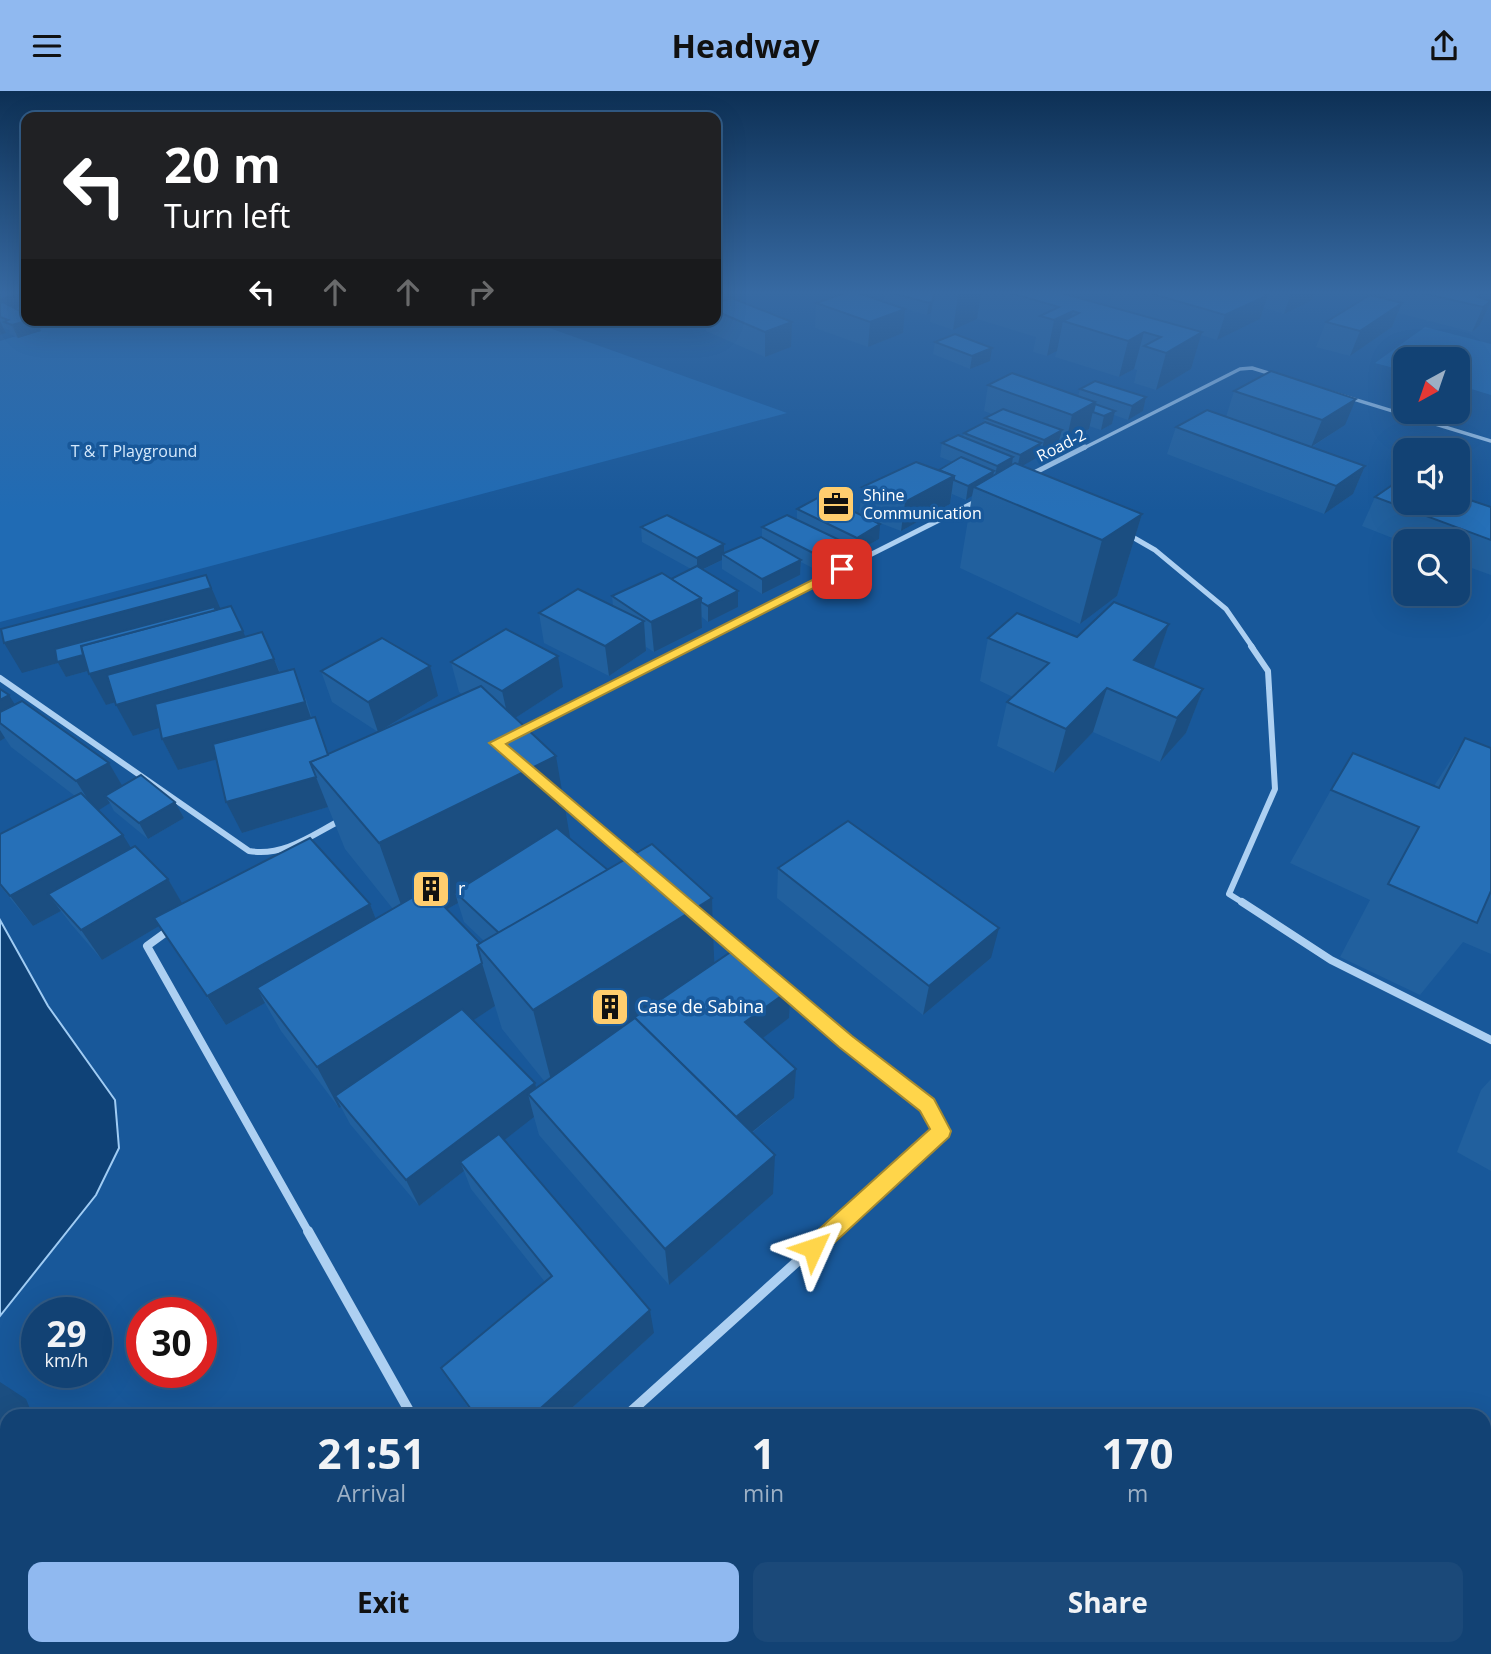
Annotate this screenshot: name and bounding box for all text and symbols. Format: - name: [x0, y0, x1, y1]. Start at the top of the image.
- text: Headway: [672, 24, 819, 67]
- icon: menu: [28, 27, 66, 65]
- icon: share: [1425, 27, 1463, 65]
- text: 20 m: [164, 131, 281, 197]
- icon: left: [49, 140, 140, 231]
- text: Turn left: [164, 194, 290, 237]
- icon: left: [243, 273, 281, 311]
- icon: ahead: [316, 273, 354, 311]
- icon: ahead: [389, 273, 427, 311]
- icon: right: [462, 273, 500, 311]
- north arrow: [1393, 347, 1470, 423]
- map controls: [1393, 347, 1470, 606]
- street label: Road-2: [1033, 423, 1089, 467]
- button: sound: [1393, 438, 1470, 515]
- park label: T & T Playground: [71, 440, 197, 462]
- office icon: Shine Communication: [815, 483, 857, 525]
- place label: Shine Communication: [863, 484, 982, 524]
- button: search: [1393, 529, 1470, 606]
- pin: [812, 539, 872, 599]
- icon: arrive: [823, 550, 861, 588]
- building icon: r: [410, 868, 452, 910]
- place label: r: [458, 876, 466, 900]
- building icon: Case de Sabina: [589, 986, 631, 1028]
- place label: Case de Sabina: [637, 994, 764, 1018]
- position arrow: [776, 1211, 850, 1285]
- speed limit sign: 30: [126, 1297, 217, 1388]
- text: 29: [46, 1310, 87, 1357]
- text: km/h: [45, 1348, 88, 1372]
- text: 21:51: [317, 1424, 425, 1481]
- text: 1: [751, 1424, 776, 1481]
- text: 170: [1102, 1424, 1174, 1481]
- text: Arrival: [337, 1477, 406, 1509]
- text: min: [743, 1477, 784, 1509]
- text: m: [1127, 1477, 1148, 1509]
- button: Exit: [28, 1562, 739, 1642]
- button: Share: [753, 1562, 1463, 1642]

